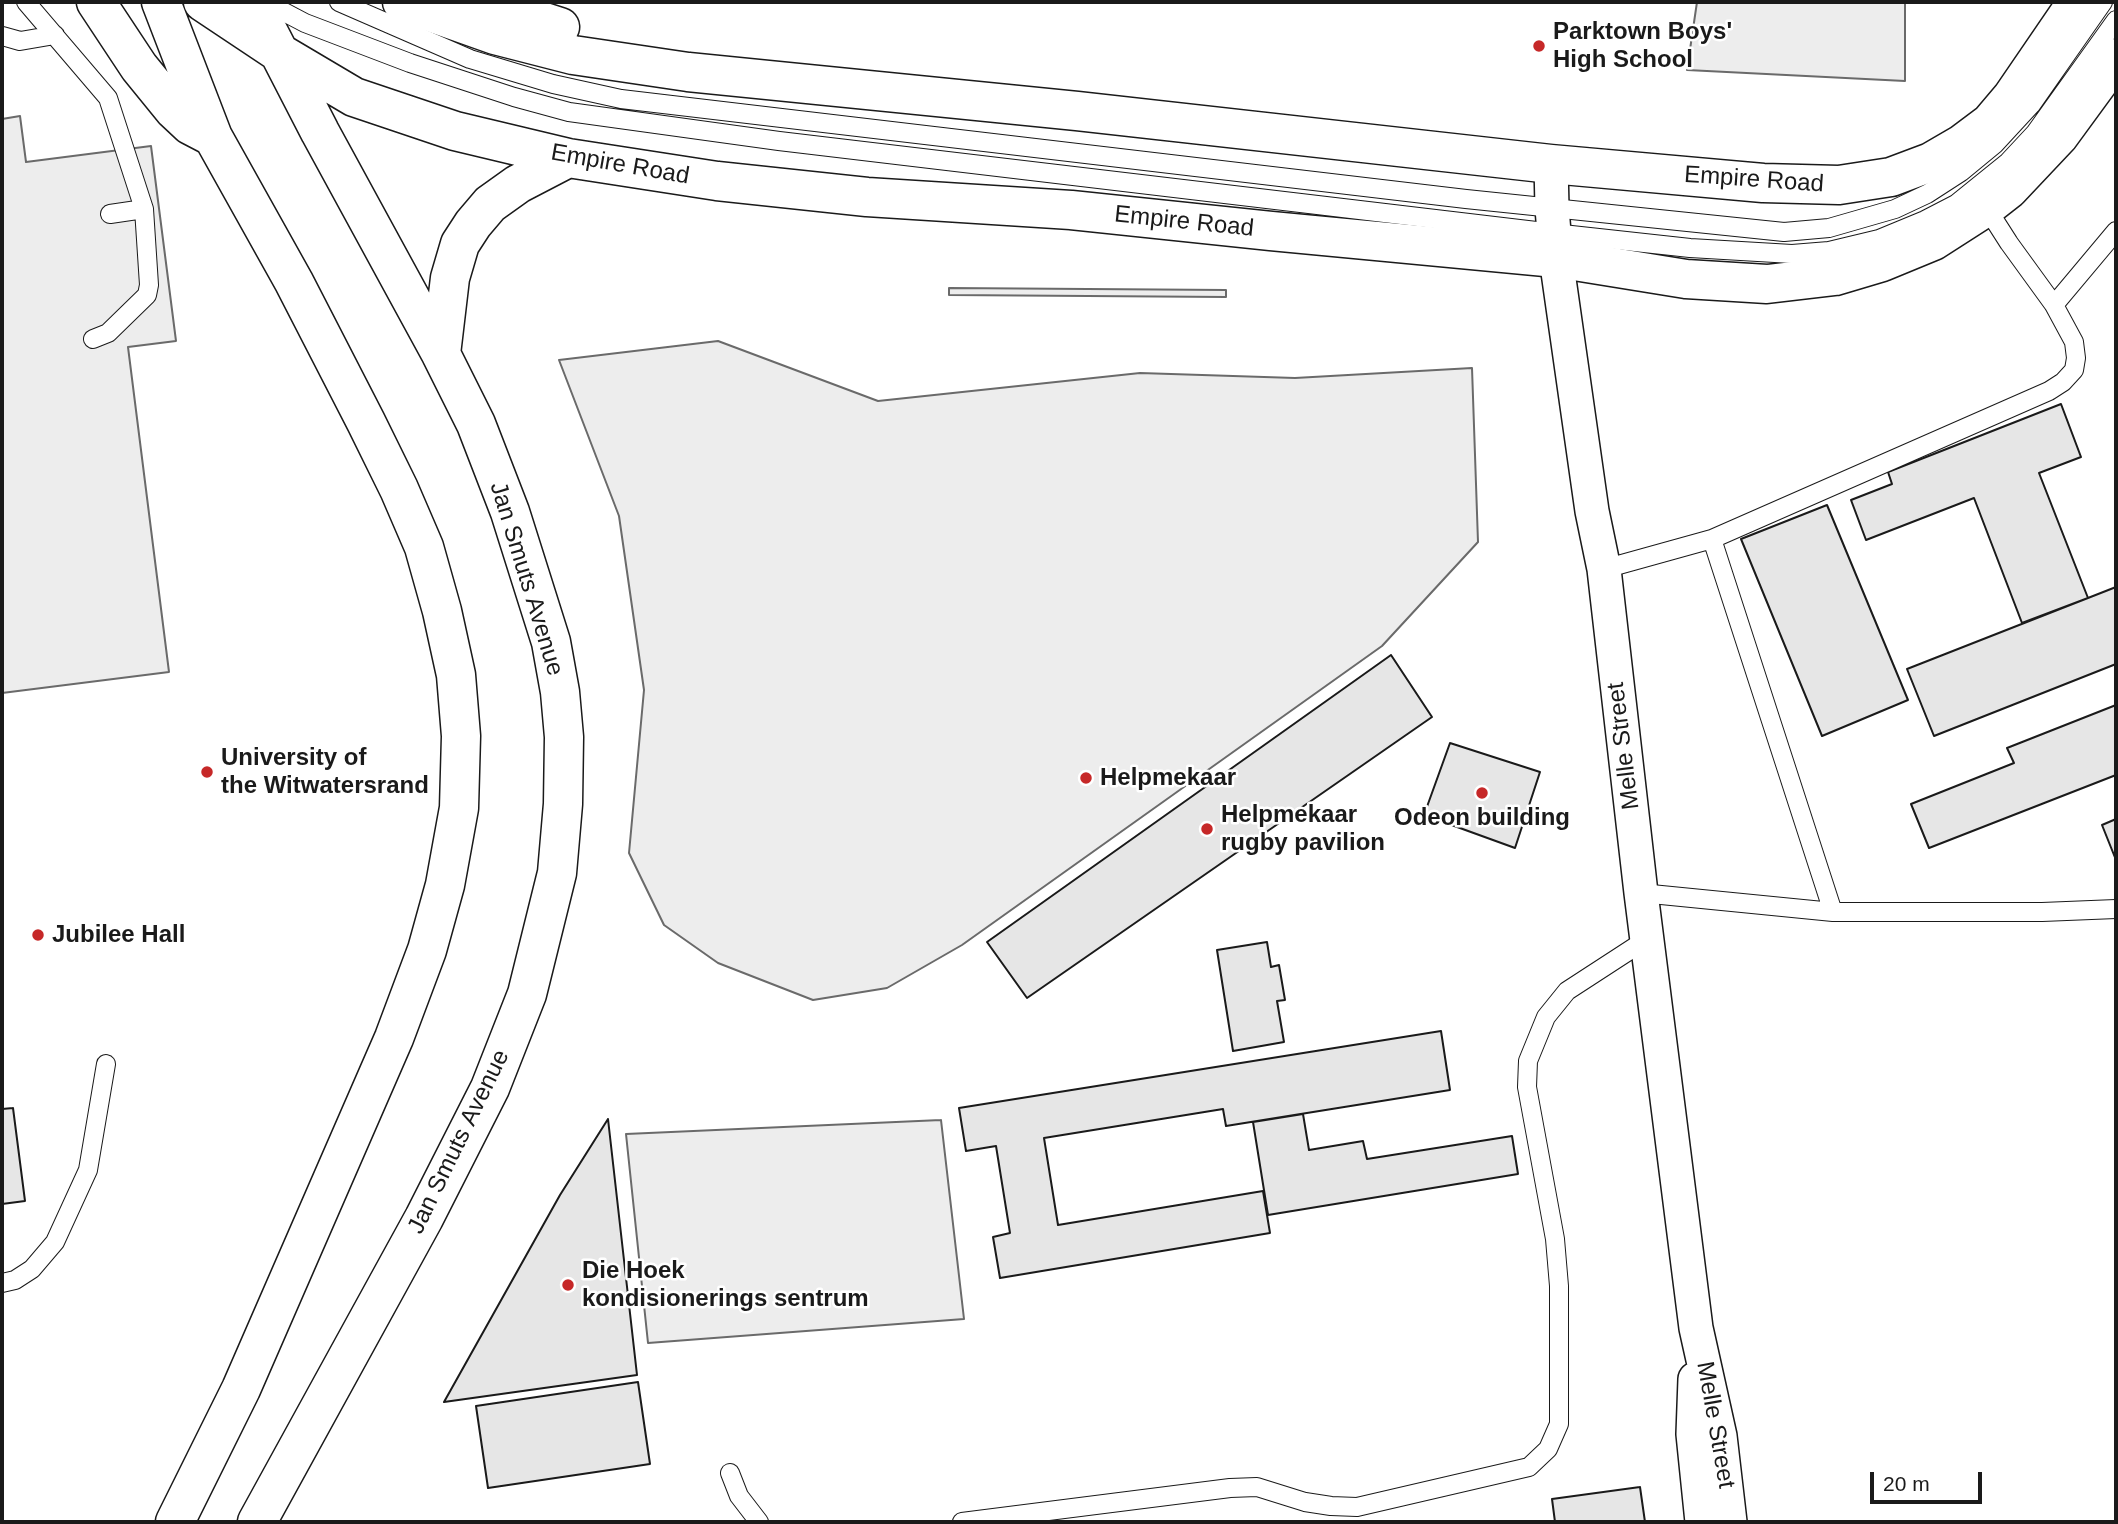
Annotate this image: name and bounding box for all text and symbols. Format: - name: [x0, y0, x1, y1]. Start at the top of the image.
- place label: Parktown Boys' High School: [1553, 18, 1732, 74]
- marker: Parktown Boys' High School: [1531, 38, 1547, 54]
- street label: Empire Road: [549, 139, 691, 191]
- street label: Empire Road: [1683, 161, 1825, 199]
- street label: Empire Road: [1113, 200, 1255, 244]
- street label: Jan Smuts Avenue: [483, 479, 569, 679]
- street label: Melle Street: [1602, 681, 1646, 811]
- place label: University of the Witwatersrand: [221, 744, 429, 800]
- marker: University of the Witwatersrand: [199, 764, 215, 780]
- place label: Helpmekaar: [1100, 764, 1236, 792]
- marker: Helpmekaar: [1078, 770, 1094, 786]
- marker: Odeon building: [1474, 785, 1490, 801]
- place label: Helpmekaar rugby pavilion: [1221, 801, 1385, 857]
- place label: Odeon building: [1394, 804, 1570, 832]
- marker: Helpmekaar rugby pavilion: [1199, 821, 1215, 837]
- place label: Jubilee Hall: [52, 921, 185, 949]
- marker: Jubilee Hall: [30, 927, 46, 943]
- street label: Jan Smuts Avenue: [402, 1045, 516, 1239]
- place label: Die Hoek kondisionerings sentrum: [582, 1257, 869, 1313]
- marker: Die Hoek kondisionerings sentrum: [560, 1277, 576, 1293]
- street label: Melle Street: [1690, 1359, 1740, 1491]
- scale bar: [1873, 1458, 1985, 1502]
- text: 20 m: [1883, 1472, 1930, 1495]

